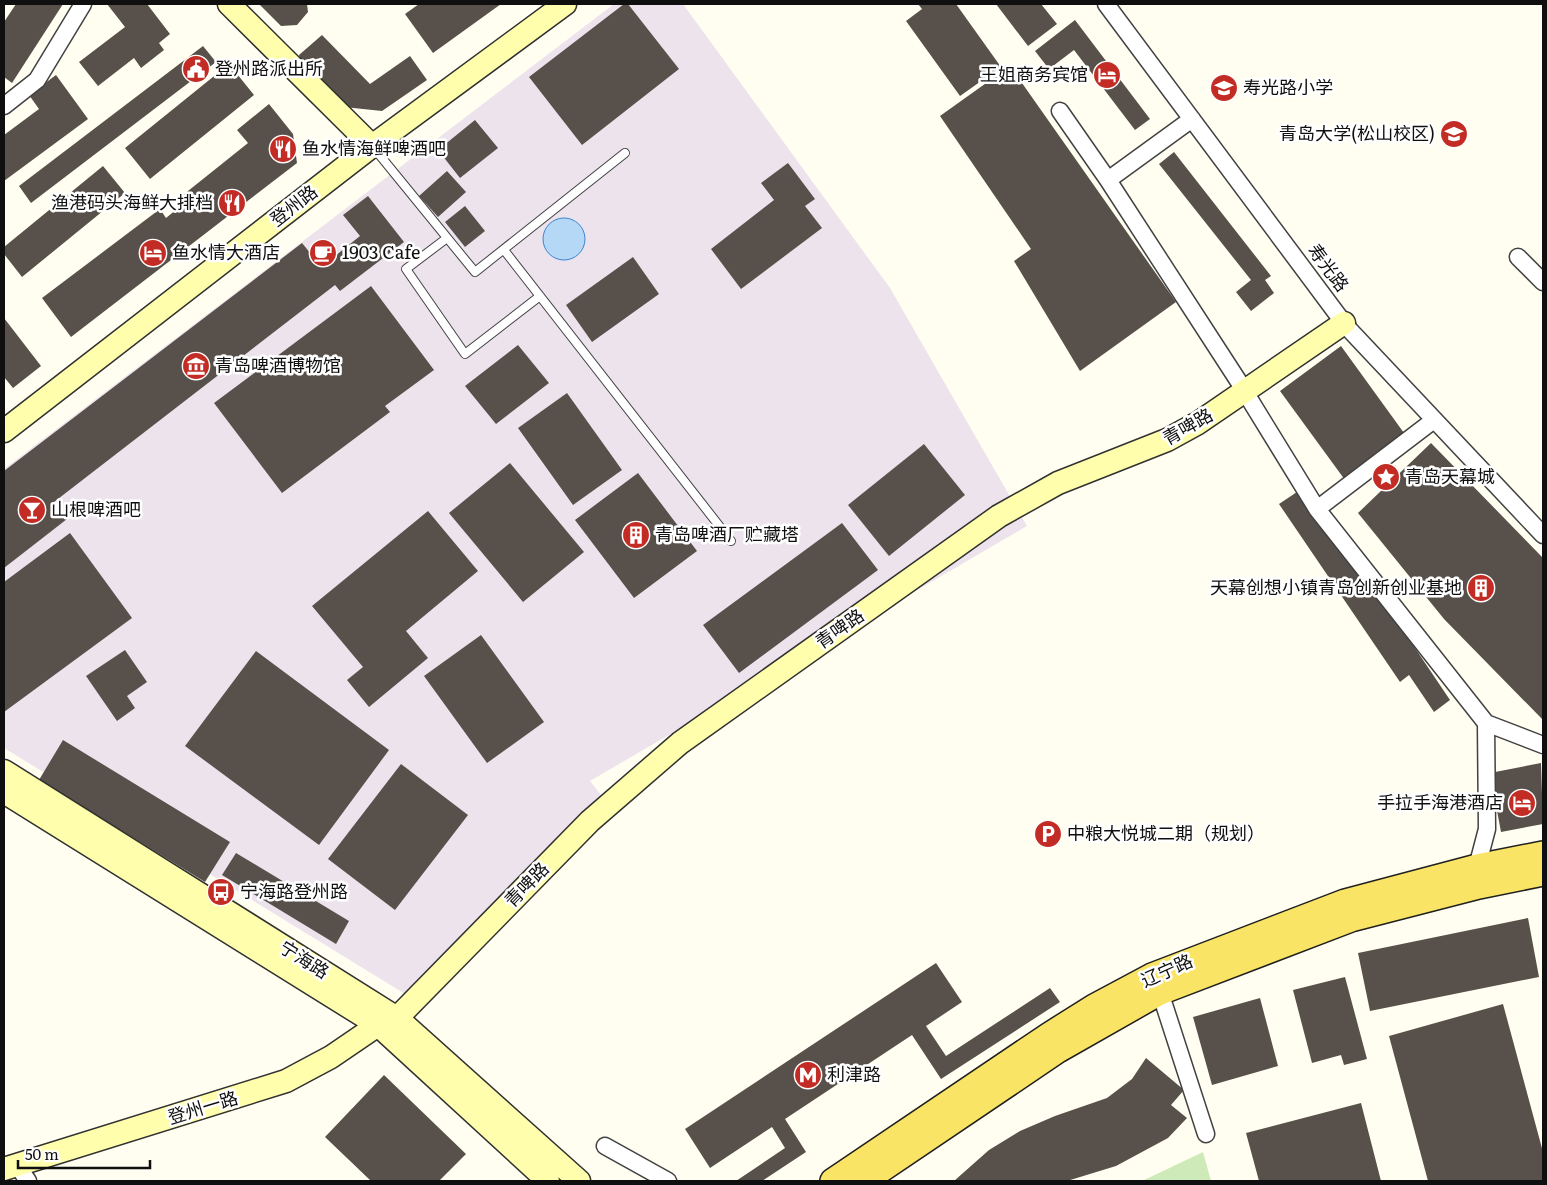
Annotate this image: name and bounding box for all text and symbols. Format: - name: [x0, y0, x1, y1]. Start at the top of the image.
- public building icon: 登州路派出所: [181, 54, 211, 84]
- place label: 登州路派出所: [215, 54, 323, 81]
- place label: 王姐商务宾馆: [980, 60, 1088, 87]
- hotel icon: 王姐商务宾馆: [1092, 60, 1122, 90]
- school or university icon: 寿光路小学: [1209, 73, 1239, 103]
- place label: 寿光路小学: [1243, 73, 1333, 100]
- place label: 青岛大学(松山校区): [1279, 119, 1435, 146]
- school or university icon: 青岛大学(松山校区): [1439, 119, 1469, 149]
- restaurant icon: 鱼水情海鲜啤酒吧: [268, 134, 298, 164]
- place label: 鱼水情海鲜啤酒吧: [302, 134, 446, 161]
- street label: 登州路: [263, 178, 323, 232]
- place label: 渔港码头海鲜大排档: [51, 188, 213, 215]
- restaurant icon: 渔港码头海鲜大排档: [217, 188, 247, 218]
- street label: 寿光路: [1302, 237, 1356, 297]
- hotel icon: 鱼水情大酒店: [138, 238, 168, 268]
- place label: 鱼水情大酒店: [172, 238, 280, 265]
- cafe icon: 1903 Cafe: [308, 238, 338, 268]
- place label: 1903 Cafe: [342, 238, 420, 265]
- museum icon: 青岛啤酒博物馆: [181, 351, 211, 381]
- place label: 青岛啤酒博物馆: [215, 351, 341, 378]
- street label: 青啤路: [1157, 401, 1217, 451]
- place icon: 青岛天幕城: [1371, 462, 1401, 492]
- place label: 青岛天幕城: [1405, 462, 1495, 489]
- bar icon: 山根啤酒吧: [17, 495, 47, 525]
- place label: 山根啤酒吧: [51, 495, 141, 522]
- building icon: 青岛啤酒厂贮藏塔: [621, 520, 651, 550]
- place label: 青岛啤酒厂贮藏塔: [655, 520, 799, 547]
- place label: 天幕创想小镇青岛创新创业基地: [1210, 573, 1462, 600]
- building icon: 天幕创想小镇青岛创新创业基地: [1466, 573, 1496, 603]
- street label: 青啤路: [809, 601, 869, 654]
- place label: 手拉手海港酒店: [1377, 788, 1503, 815]
- hotel icon: 手拉手海港酒店: [1507, 788, 1537, 818]
- parking icon: 中粮大悦城二期（规划）: [1033, 819, 1063, 849]
- place label: 中粮大悦城二期（规划）: [1067, 819, 1265, 846]
- street label: 青啤路: [497, 855, 554, 913]
- bus stop icon: 宁海路登州路: [206, 877, 236, 907]
- place label: 宁海路登州路: [240, 877, 348, 904]
- street label: 宁海路: [275, 933, 335, 984]
- street label: 辽宁路: [1136, 946, 1197, 993]
- metro station icon: 利津路: [793, 1060, 823, 1090]
- place label: 利津路: [827, 1060, 881, 1087]
- street label: 登州一路: [164, 1083, 241, 1130]
- scale bar: [18, 1138, 150, 1170]
- text: 50 m: [25, 1142, 59, 1165]

